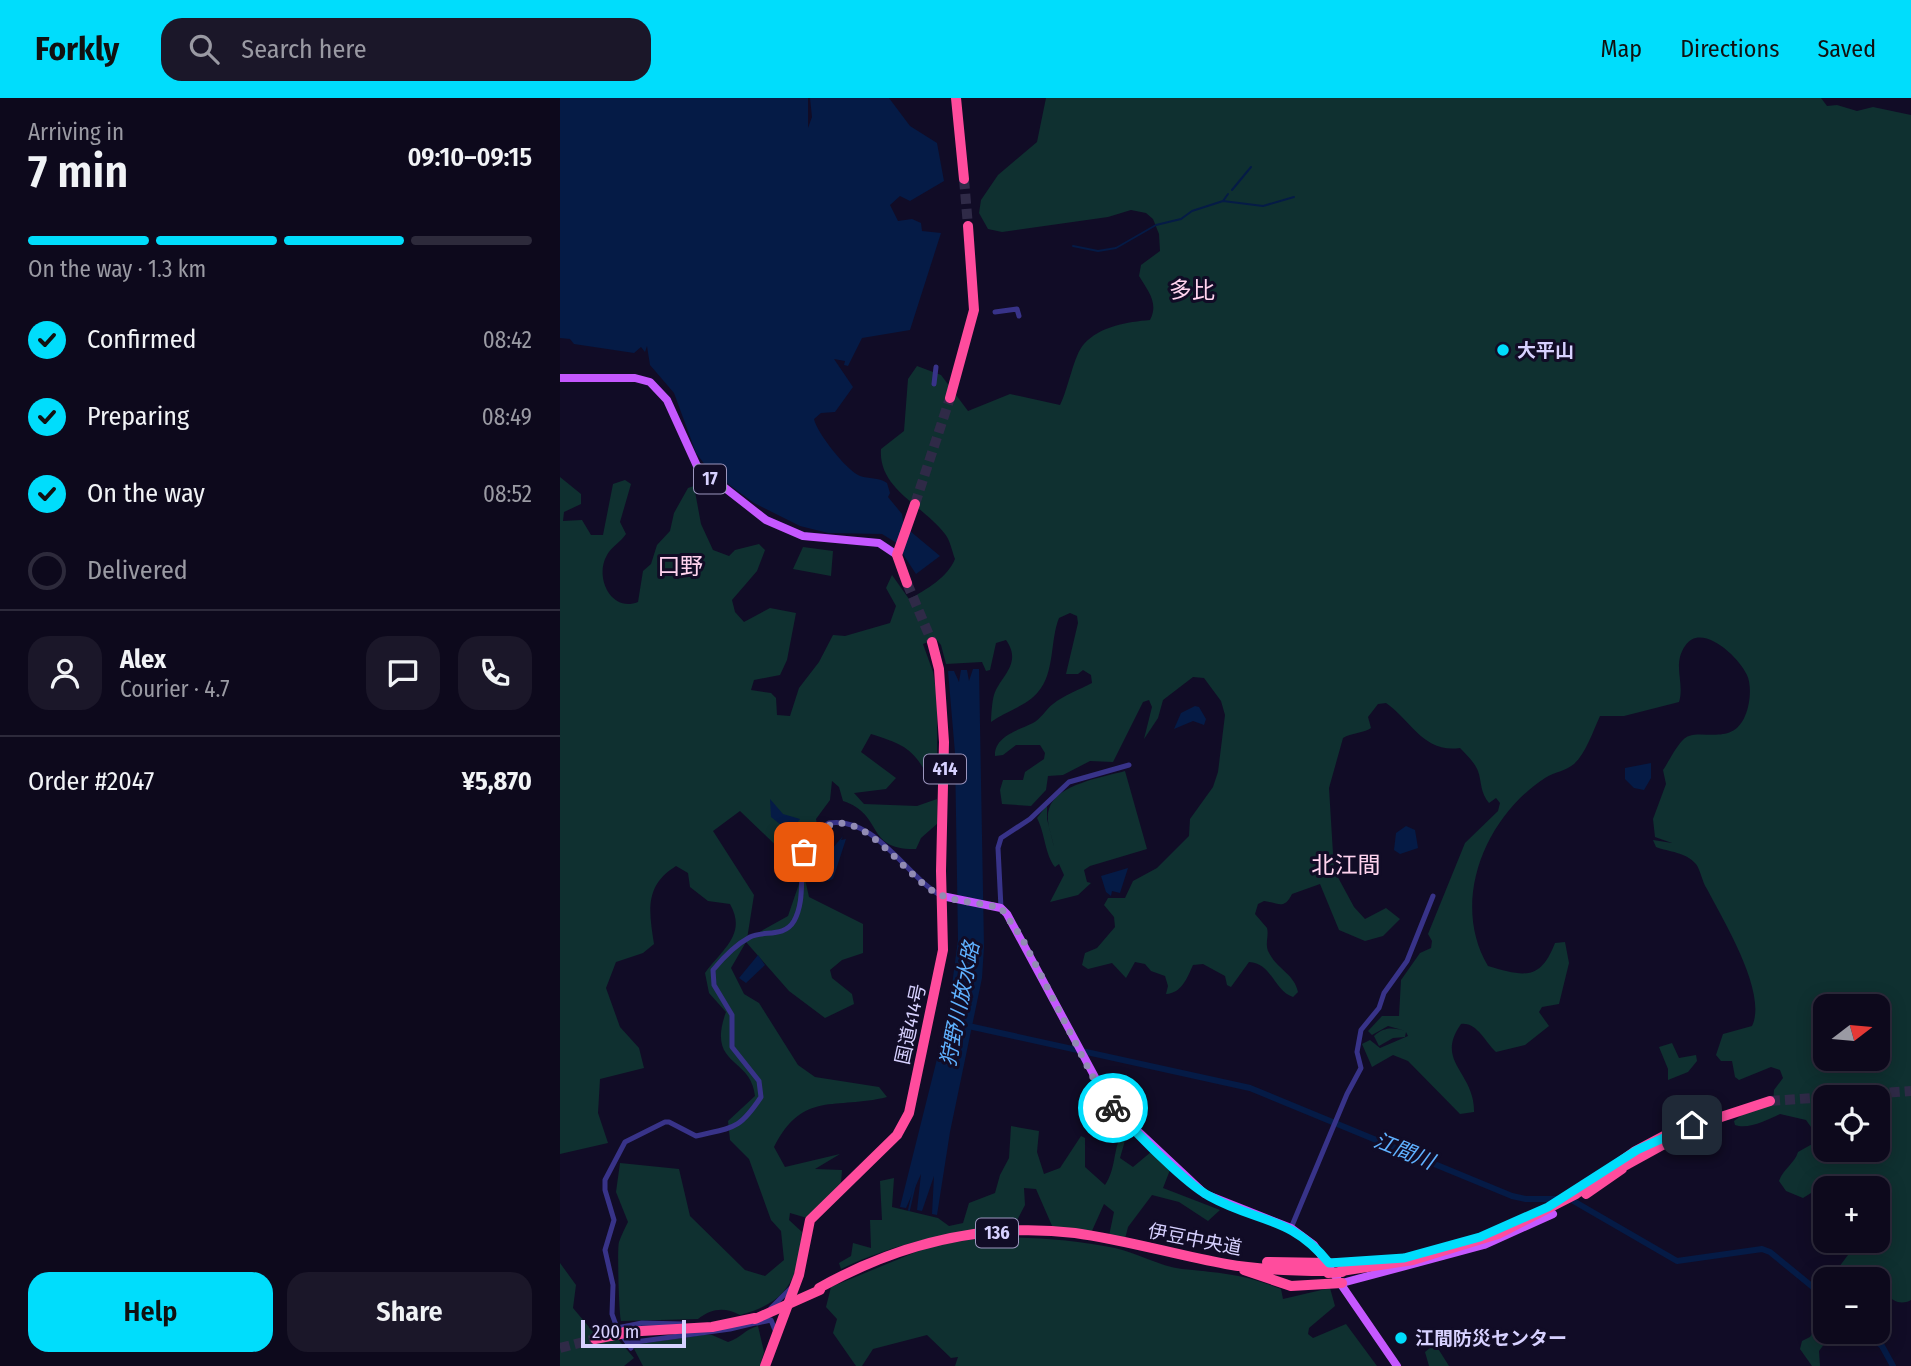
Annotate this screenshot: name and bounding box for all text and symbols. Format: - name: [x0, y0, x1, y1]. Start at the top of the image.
- search box: [161, 18, 651, 81]
- text: Forkly: [35, 29, 119, 69]
- icon: search: [185, 30, 223, 68]
- text: Search here: [241, 34, 367, 65]
- text: Map: [1601, 35, 1642, 63]
- text: Directions: [1680, 35, 1779, 63]
- text: Saved: [1817, 35, 1876, 63]
- text: Arriving in: [28, 118, 124, 146]
- text: 09:10–09:15: [407, 142, 532, 173]
- text: 7 min: [28, 144, 128, 199]
- text: On the way · 1.3 km: [28, 255, 206, 283]
- district label: 多比: [1169, 276, 1215, 304]
- icon: check: [28, 321, 66, 359]
- text: Confirmed: [87, 324, 197, 355]
- text: 08:42: [483, 326, 532, 354]
- place label: 大平山: [1517, 339, 1574, 362]
- marker: 大平山: [1495, 342, 1511, 358]
- icon: check: [28, 398, 66, 436]
- text: Preparing: [87, 401, 189, 432]
- text: 08:49: [482, 403, 532, 431]
- road number: 17: [694, 464, 726, 494]
- icon: check: [28, 475, 66, 513]
- text: On the way: [87, 478, 205, 509]
- text: 08:52: [483, 480, 532, 508]
- district label: 口野: [657, 552, 703, 580]
- text: Delivered: [87, 555, 188, 586]
- button: person: [28, 636, 102, 710]
- button: chat: [366, 636, 440, 710]
- button: phone: [458, 636, 532, 710]
- text: Alex: [120, 644, 166, 675]
- text: Courier · 4.7: [120, 675, 230, 703]
- road number: 414: [924, 754, 966, 784]
- text: Order #2047: [28, 766, 154, 797]
- text: ¥5,870: [462, 766, 532, 797]
- pin: [774, 822, 834, 882]
- icon: bag: [785, 833, 823, 871]
- district label: 北江間: [1312, 851, 1381, 879]
- water label: 狩野川放水路: [935, 938, 985, 1068]
- street label: 国道414号: [891, 982, 930, 1066]
- north arrow: [1813, 994, 1890, 1071]
- map controls: [1813, 994, 1890, 1344]
- courier: [1078, 1073, 1148, 1143]
- button: locate: [1813, 1085, 1890, 1162]
- icon: bike: [1094, 1089, 1132, 1127]
- pin: [1662, 1095, 1722, 1155]
- icon: home: [1673, 1106, 1711, 1144]
- water label: 江間川: [1370, 1127, 1440, 1176]
- button: +: [1813, 1176, 1890, 1253]
- road number: 136: [976, 1218, 1018, 1248]
- street label: 伊豆中央道: [1146, 1219, 1244, 1260]
- button: −: [1813, 1267, 1890, 1344]
- button: Help: [28, 1272, 273, 1352]
- button: Share: [287, 1272, 532, 1352]
- scale bar: [581, 1317, 686, 1349]
- text: 200 m: [592, 1320, 639, 1343]
- place label: 江間防災センター: [1415, 1327, 1567, 1350]
- marker: 江間防災センター: [1393, 1330, 1409, 1346]

